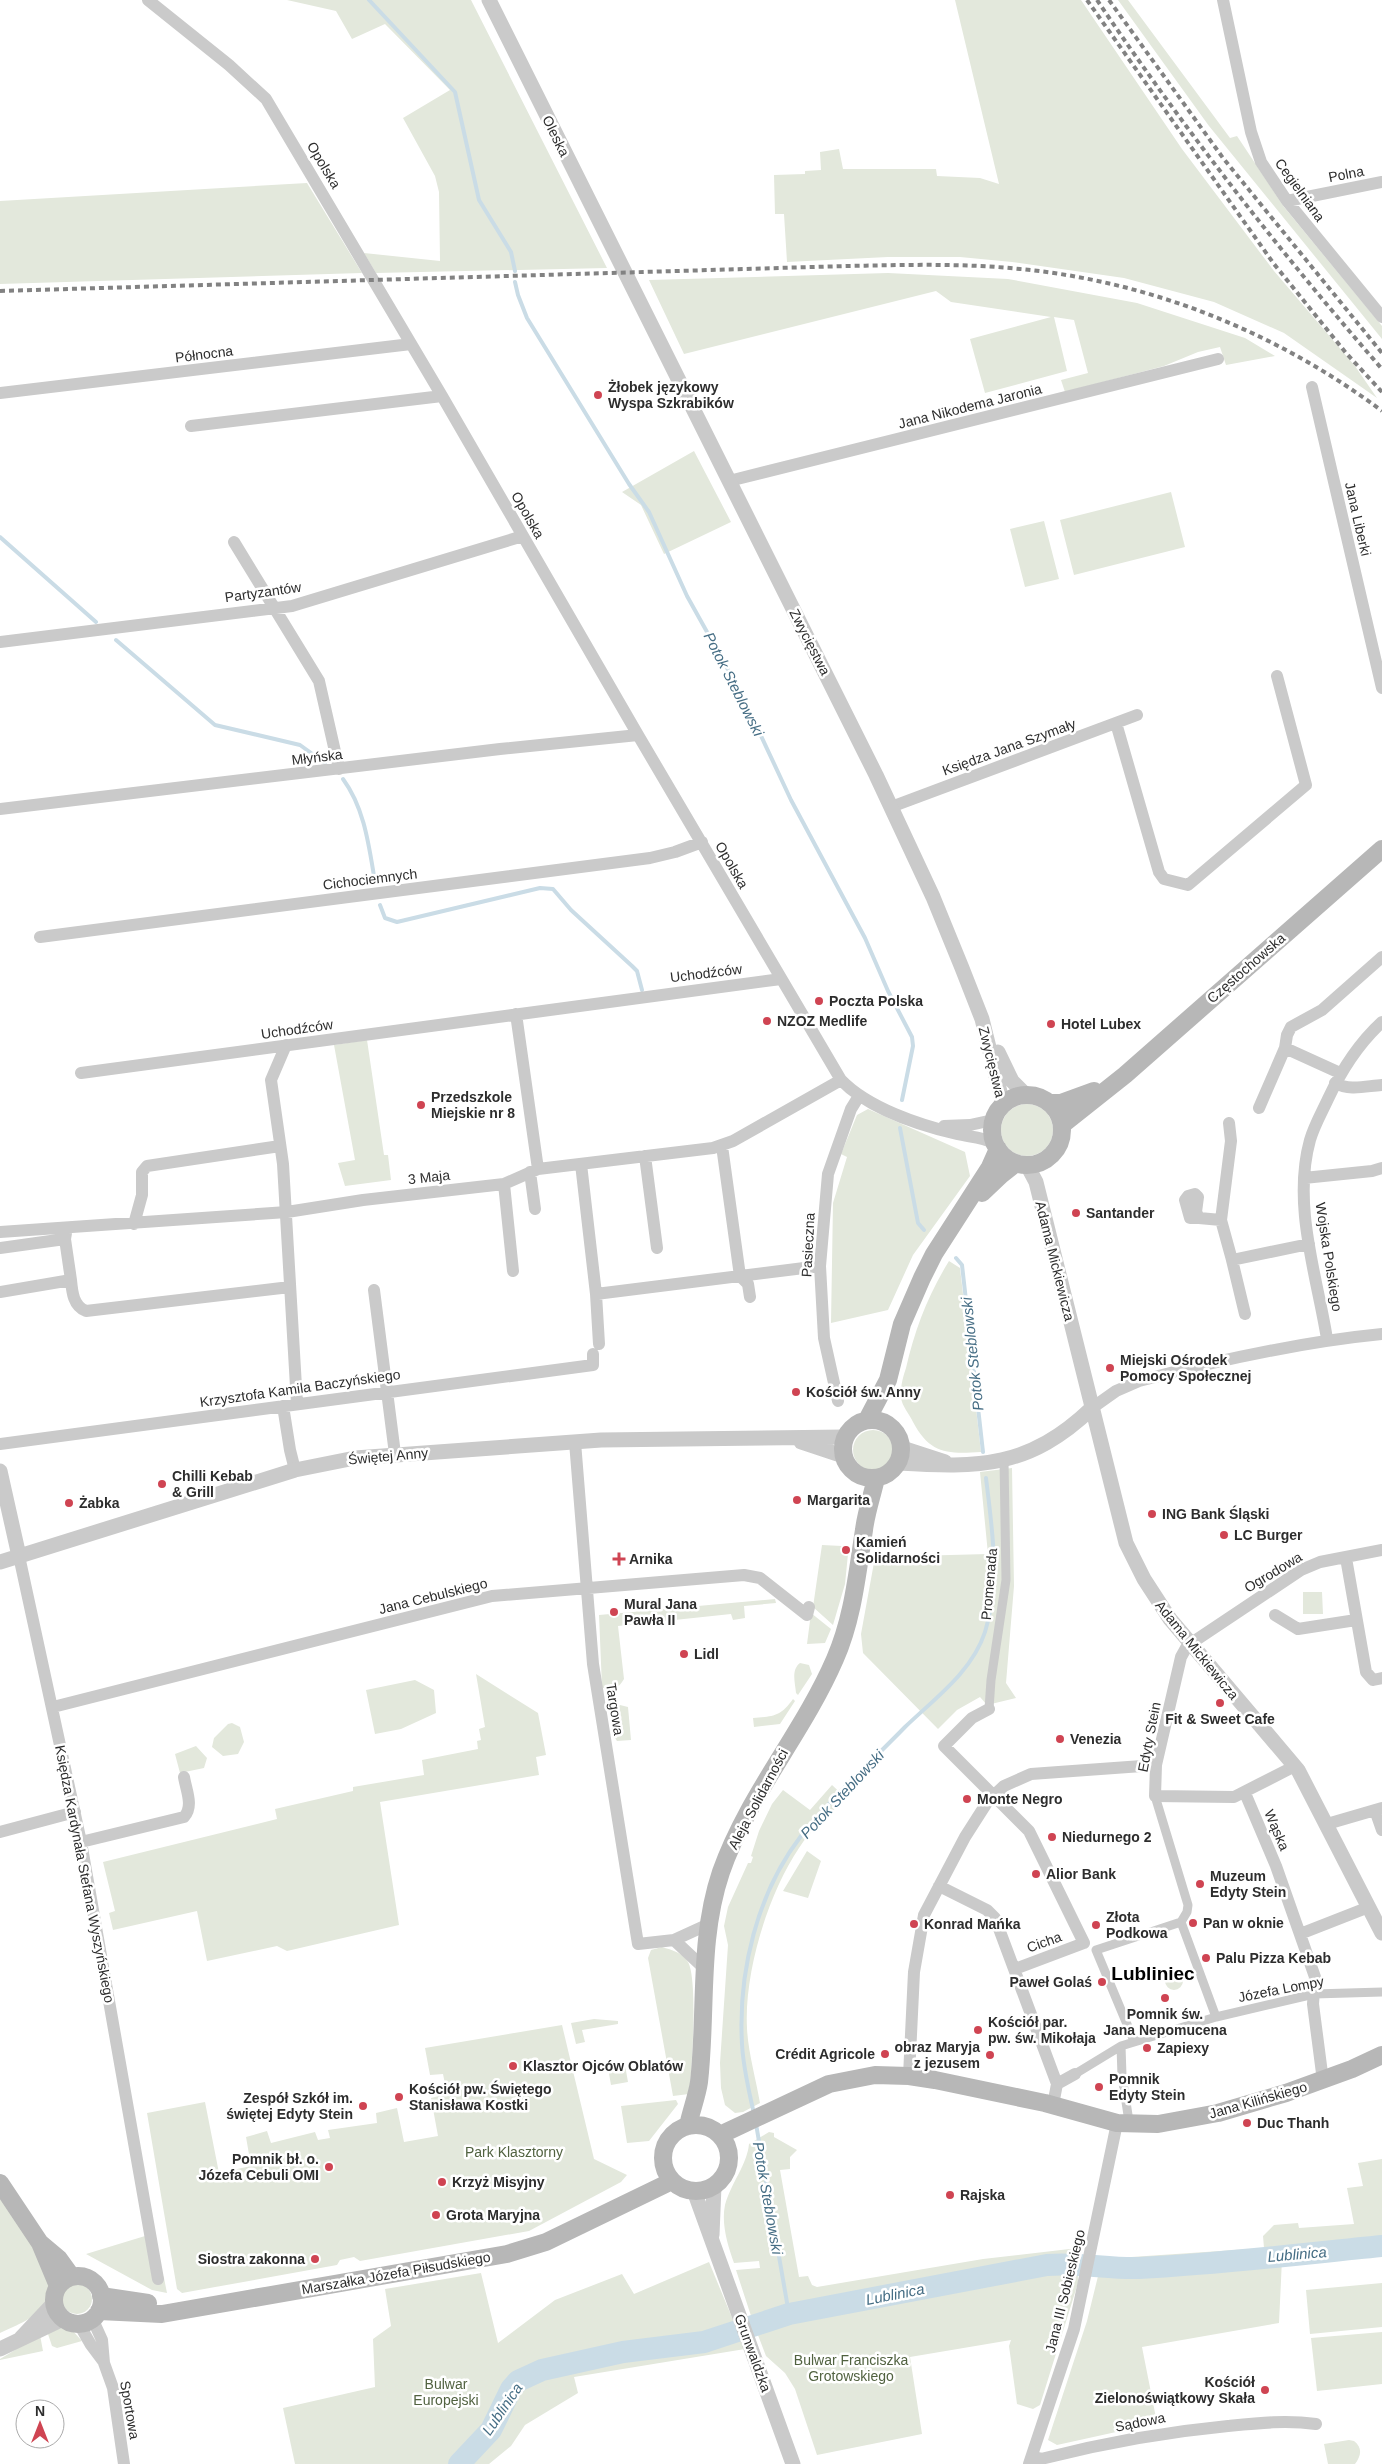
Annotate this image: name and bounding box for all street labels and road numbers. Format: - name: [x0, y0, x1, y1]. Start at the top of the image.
- street label: Oleska: [539, 113, 573, 159]
- street label: Opolska: [304, 139, 344, 191]
- street label: Cegielniana: [1272, 155, 1328, 225]
- street label: Polna: [1327, 163, 1365, 185]
- street label: Północna: [174, 342, 234, 365]
- street label: Jana Nikodema Jaronia: [897, 380, 1043, 432]
- street label: Jana Liberki: [1342, 480, 1374, 558]
- street label: Opolska: [508, 489, 548, 541]
- street label: Partyzantów: [224, 579, 303, 605]
- street label: Zwycięstwa: [786, 606, 834, 678]
- street label: Księdza Jana Szymały: [940, 715, 1078, 779]
- street label: Młyńska: [291, 746, 344, 768]
- street label: Opolska: [712, 839, 752, 891]
- street label: Cichociemnych: [322, 865, 418, 893]
- street label: Częstochowska: [1204, 930, 1288, 1006]
- street label: Uchodźców: [669, 961, 744, 985]
- street label: Uchodźców: [260, 1016, 335, 1042]
- street label: Zwycięstwa: [975, 1025, 1009, 1099]
- street label: 3 Maja: [407, 1167, 451, 1187]
- street label: Adama Mickiewicza: [1032, 1199, 1078, 1323]
- street label: Wojska Polskiego: [1312, 1201, 1346, 1313]
- street label: Pasieczna: [798, 1212, 818, 1278]
- street label: Krzysztofa Kamila Baczyńskiego: [199, 1366, 401, 1410]
- street label: Świętej Anny: [347, 1444, 429, 1467]
- street label: Promenada: [978, 1547, 1000, 1621]
- street label: Ogrodowa: [1241, 1548, 1305, 1595]
- street label: Jana Cebulskiego: [377, 1575, 489, 1617]
- street label: Adama Mickiewicza: [1152, 1597, 1242, 1703]
- street label: Targowa: [603, 1682, 627, 1737]
- street label: Edyty Stein: [1134, 1701, 1164, 1773]
- street label: Księdza Kardynała Stefana Wyszyńskiego: [52, 1744, 118, 2004]
- street label: Aleja Solidarności: [725, 1746, 791, 1852]
- street label: Wąska: [1261, 1807, 1293, 1853]
- street label: Cicha: [1024, 1928, 1064, 1956]
- street label: Józefa Lompy: [1237, 1973, 1325, 2005]
- street label: Jana Kilińskiego: [1207, 2078, 1309, 2122]
- street label: Jana III Sobieskiego: [1042, 2228, 1088, 2354]
- street label: Marszałka Józefa Piłsudskiego: [300, 2248, 492, 2297]
- street label: Grunwaldzka: [732, 2312, 775, 2394]
- street label: Sportowa: [117, 2379, 143, 2441]
- street label: Sądowa: [1114, 2409, 1167, 2435]

